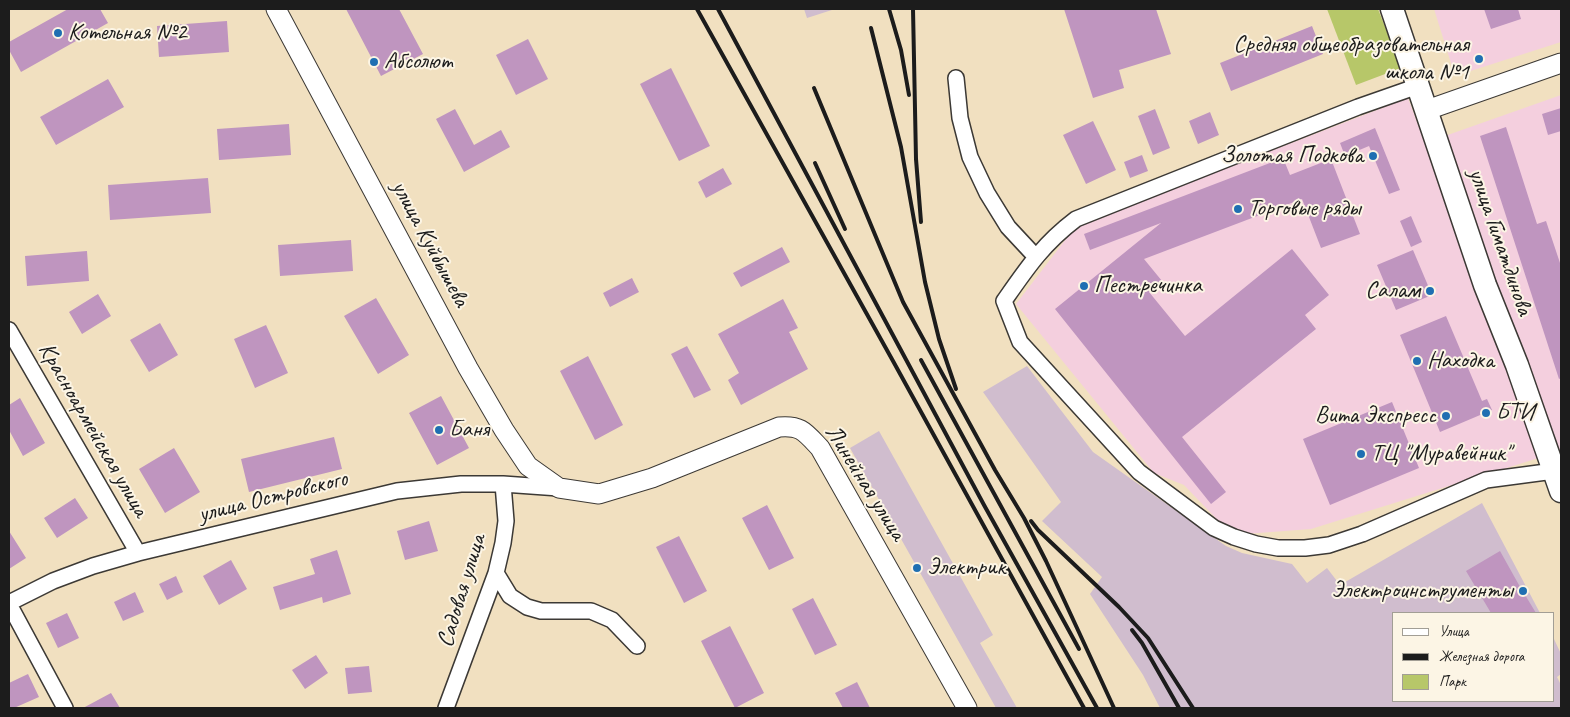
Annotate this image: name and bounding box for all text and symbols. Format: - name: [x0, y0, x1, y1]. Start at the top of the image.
- place label: Котельная №2: [68, 19, 187, 47]
- marker: Котельная №2: [52, 27, 64, 39]
- place label: Средняя общеобразовательная школа №1: [1233, 31, 1469, 87]
- place label: Абсолют: [384, 48, 452, 76]
- marker: Средняя общеобразовательная школа №1: [1473, 53, 1485, 65]
- marker: Абсолют: [368, 56, 380, 68]
- place label: Золотая Подкова: [1221, 142, 1363, 170]
- marker: Золотая Подкова: [1367, 150, 1379, 162]
- street label: улица Гиматдинова: [1461, 165, 1539, 319]
- street label: улица Куйбышева: [385, 176, 475, 312]
- place label: Торговые ряды: [1248, 195, 1361, 223]
- marker: Торговые ряды: [1232, 203, 1244, 215]
- place label: Пестречинка: [1094, 272, 1202, 300]
- place label: Салам: [1365, 277, 1420, 305]
- marker: Пестречинка: [1078, 280, 1090, 292]
- marker: Салам: [1424, 285, 1436, 297]
- street label: Красноармейская улица: [31, 338, 155, 522]
- place label: Находка: [1427, 347, 1494, 375]
- marker: Находка: [1411, 355, 1423, 367]
- place label: БТИ: [1496, 399, 1534, 427]
- place label: Вита Экспресс: [1315, 402, 1436, 430]
- marker: БТИ: [1480, 407, 1492, 419]
- marker: Вита Экспресс: [1440, 410, 1452, 422]
- place label: Баня: [449, 416, 489, 444]
- street label: Линейная улица: [818, 420, 912, 546]
- marker: Баня: [433, 424, 445, 436]
- place label: ТЦ "Муравейник": [1371, 440, 1510, 468]
- marker: ТЦ "Муравейник": [1355, 448, 1367, 460]
- street label: улица Островского: [195, 465, 351, 529]
- street label: Садовая улица: [431, 531, 493, 651]
- place label: Электрик: [927, 554, 1005, 582]
- marker: Электрик: [911, 562, 923, 574]
- place label: Электроинструменты: [1331, 577, 1513, 605]
- marker: Электроинструменты: [1517, 585, 1529, 597]
- legend: [1392, 612, 1555, 702]
- text: Улица: [1439, 622, 1469, 641]
- text: Железная дорога: [1439, 647, 1524, 666]
- text: Парк: [1439, 672, 1466, 691]

